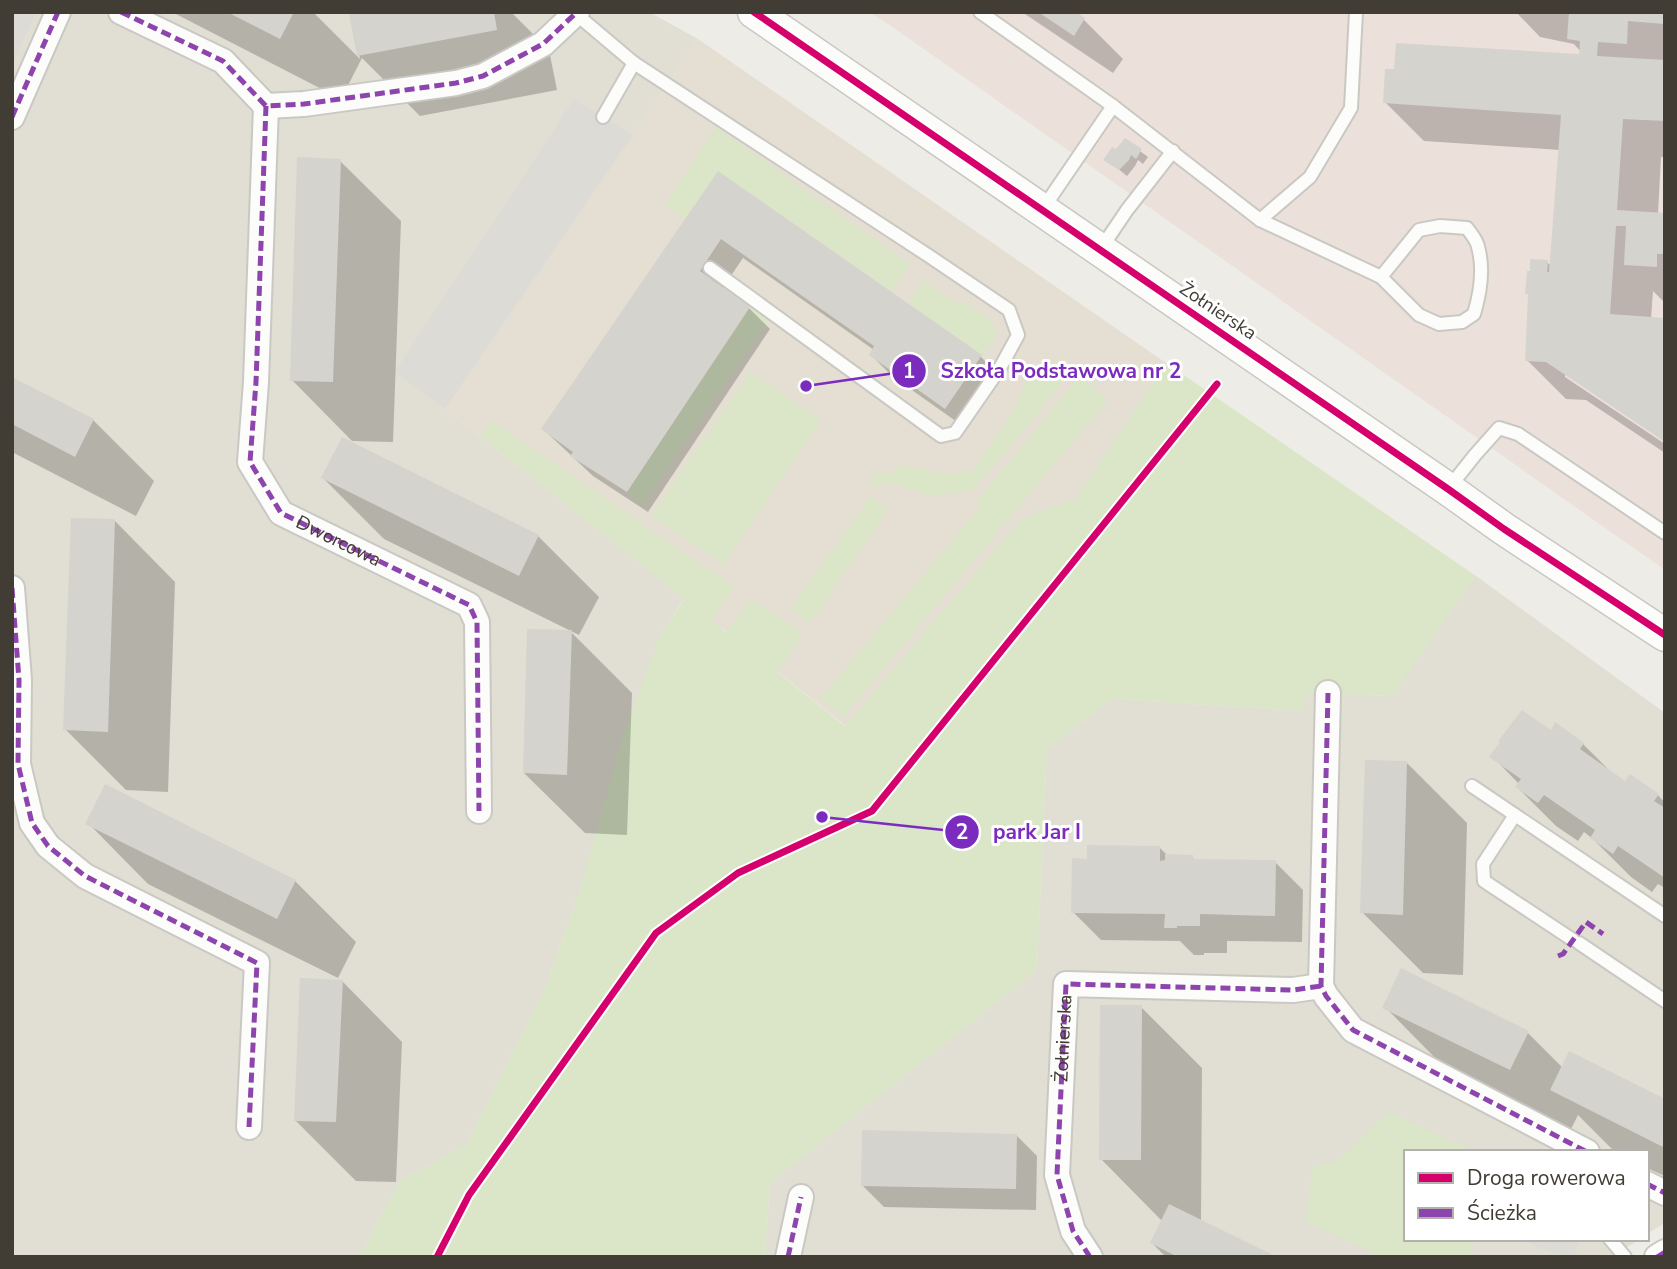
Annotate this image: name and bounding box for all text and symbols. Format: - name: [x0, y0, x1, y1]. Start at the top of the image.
- street label: Żołnierska: [1174, 276, 1262, 346]
- callout: Szkoła Podstawowa nr 2: [891, 350, 1195, 392]
- text: 1: [903, 357, 915, 385]
- text: Szkoła Podstawowa nr 2: [941, 357, 1181, 385]
- street label: Dworcowa: [291, 509, 386, 573]
- callout: park Jar I: [944, 811, 1095, 853]
- text: 2: [956, 818, 968, 846]
- text: park Jar I: [993, 818, 1081, 846]
- street label: Żołnierska: [1048, 994, 1078, 1083]
- legend: [1404, 1150, 1649, 1241]
- text: Droga rowerowa: [1467, 1164, 1626, 1192]
- text: Ścieżka: [1467, 1199, 1537, 1227]

